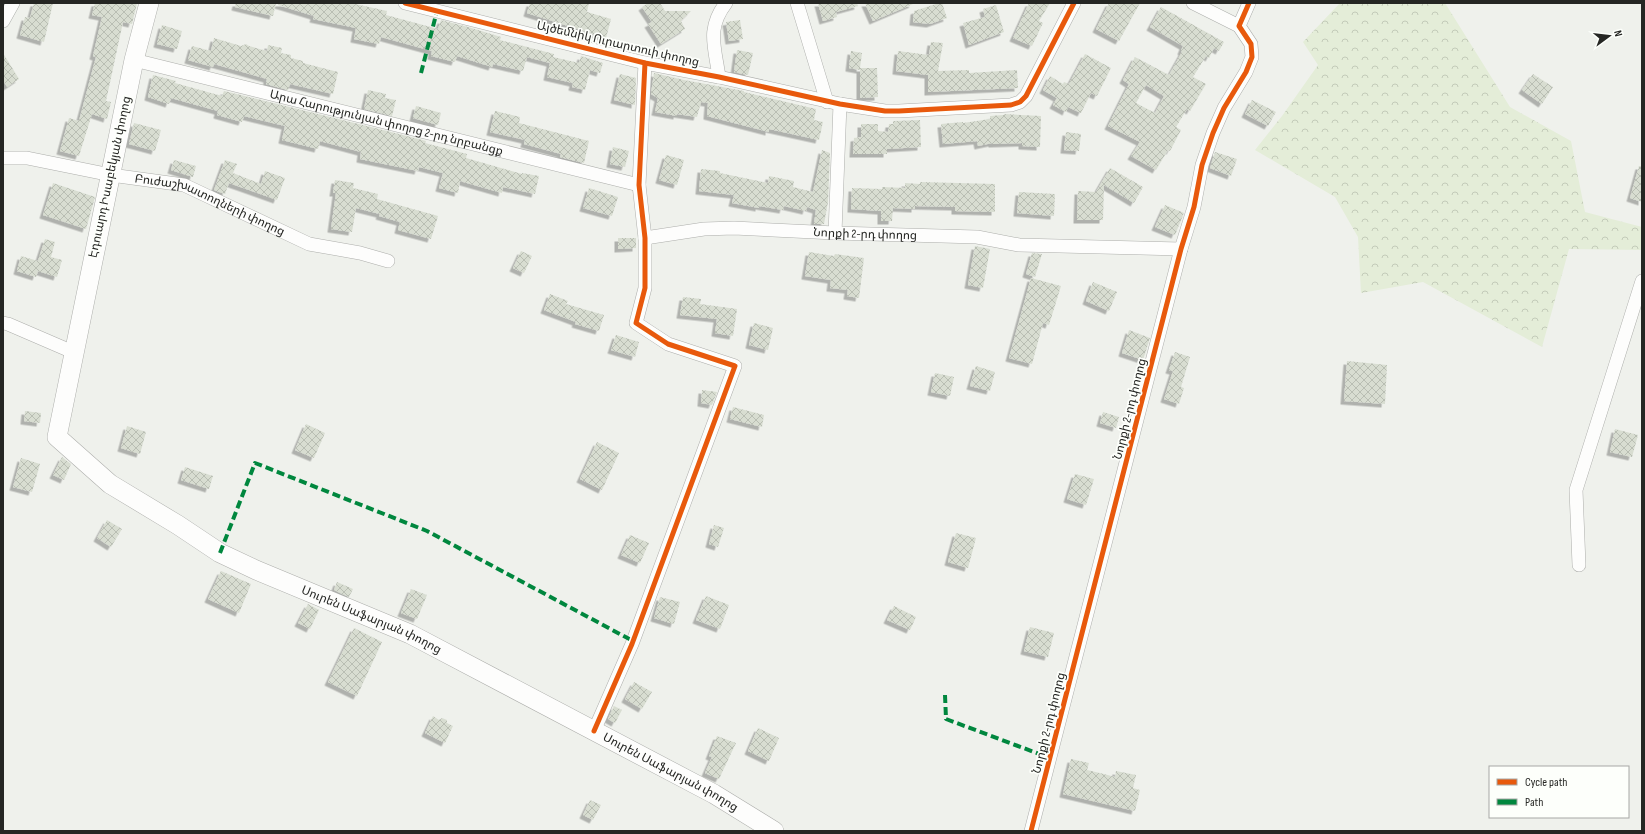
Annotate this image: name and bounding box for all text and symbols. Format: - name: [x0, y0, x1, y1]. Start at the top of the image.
- north arrow: [1589, 16, 1629, 56]
- street label: Այծեմնիկ Ուրարտուի փողոց: [535, 18, 701, 70]
- text: N: [1611, 29, 1625, 38]
- street label: Արա Հարությունյան փողոց 2-րդ նրբանցք: [268, 86, 505, 159]
- street label: Էդուարդ Իսաբեկյան փողոց: [86, 95, 134, 259]
- street label: Բուժաշխատողների փողոց: [134, 171, 287, 239]
- street label: Նորքի 2-րդ փողոց: [813, 224, 917, 243]
- street label: Նորքի 2-րդ փողոց: [1110, 357, 1150, 461]
- street label: Սուրեն Սաֆարյան փողոց: [299, 582, 444, 657]
- street label: Նորքի 2-րդ փողոց: [1029, 671, 1069, 775]
- street label: Սուրեն Սաֆարյան փողոց: [600, 729, 741, 815]
- legend: [1489, 766, 1629, 818]
- text: Cycle path: [1525, 775, 1567, 790]
- text: Path: [1525, 795, 1543, 810]

